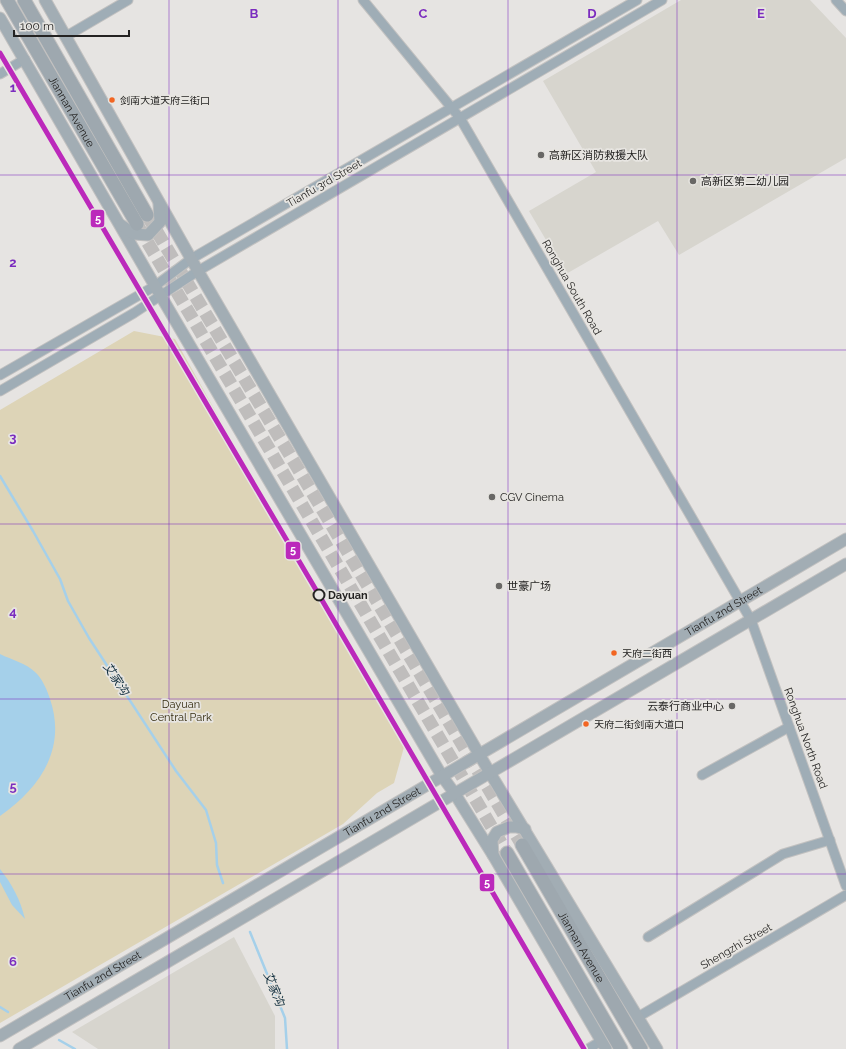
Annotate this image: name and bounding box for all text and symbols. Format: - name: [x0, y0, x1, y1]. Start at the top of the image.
- text: B: [250, 6, 259, 21]
- text: C: [419, 6, 428, 21]
- text: D: [587, 6, 597, 21]
- text: E: [757, 6, 765, 21]
- scale bar: [14, 12, 129, 38]
- text: 100 m: [20, 19, 54, 33]
- street label: Jiannan Avenue: [46, 74, 97, 150]
- text: 1: [10, 80, 17, 95]
- marker: 剑南大道天府三街口: [107, 95, 117, 105]
- place label: 剑南大道天府三街口: [120, 95, 210, 106]
- place label: 高新区消防救援大队: [549, 149, 648, 162]
- marker: 高新区消防救援大队: [536, 150, 546, 160]
- street label: Tianfu 3rd Street: [285, 157, 364, 210]
- place label: 高新区第二幼儿园: [701, 175, 789, 188]
- marker: 高新区第二幼儿园: [688, 176, 698, 186]
- line badge: 5: [90, 209, 105, 228]
- text: 5: [95, 213, 101, 226]
- street label: Ronghua South Road: [539, 237, 604, 337]
- text: 2: [9, 255, 17, 270]
- text: 3: [9, 430, 17, 445]
- place label: CGV Cinema: [500, 491, 564, 504]
- marker: CGV Cinema: [487, 492, 497, 502]
- line badge: 5: [285, 541, 301, 560]
- text: 5: [290, 544, 296, 557]
- place label: 世豪广场: [507, 580, 551, 593]
- marker: 世豪广场: [494, 581, 504, 591]
- street label: Tianfu 2nd Street: [683, 584, 765, 639]
- marker: Dayuan: [312, 588, 326, 602]
- place label: Dayuan: [328, 589, 368, 602]
- text: 4: [9, 604, 17, 619]
- marker: 天府二街西: [609, 648, 619, 658]
- place label: 天府二街西: [622, 648, 672, 659]
- water label: 艾家沟: [100, 660, 133, 700]
- street label: Ronghua North Road: [781, 686, 830, 791]
- park label: Dayuan Central Park: [150, 698, 212, 724]
- place label: 云泰行商业中心: [647, 700, 724, 713]
- marker: 云泰行商业中心: [727, 701, 737, 711]
- marker: 天府二街剑南大道口: [581, 719, 591, 729]
- place label: 天府二街剑南大道口: [594, 719, 684, 730]
- text: 5: [9, 779, 17, 794]
- street label: Tianfu 2nd Street: [341, 784, 423, 840]
- line badge: 5: [479, 873, 495, 892]
- text: 5: [484, 877, 490, 890]
- street label: Jiannan Avenue: [555, 909, 607, 986]
- street label: Shengzhi Street: [698, 921, 775, 972]
- street label: Tianfu 2nd Street: [62, 948, 144, 1004]
- text: 6: [9, 954, 17, 969]
- water label: 艾家沟: [261, 970, 288, 1010]

